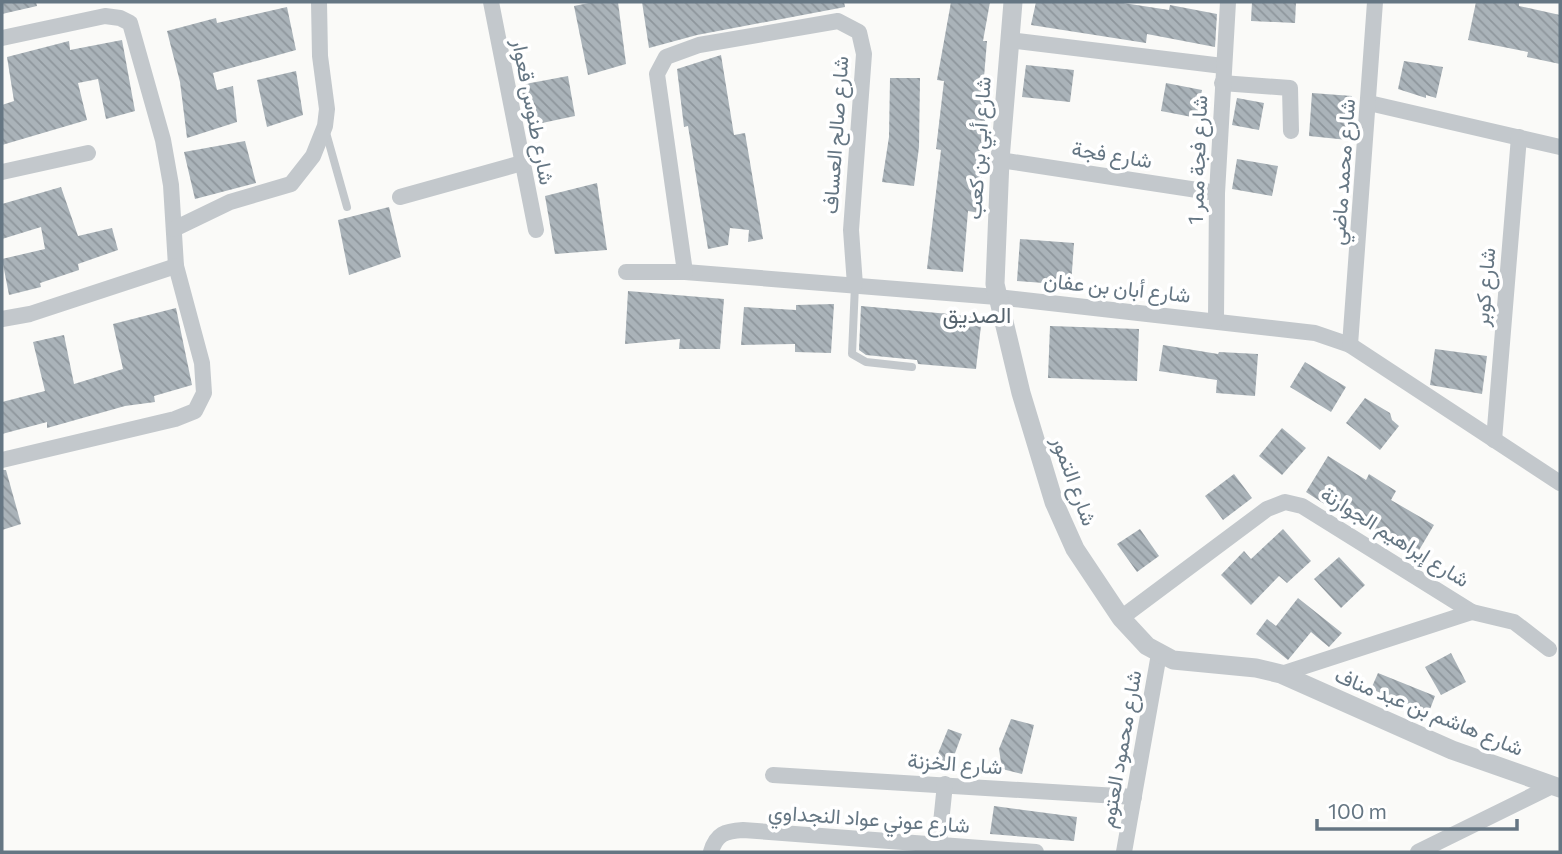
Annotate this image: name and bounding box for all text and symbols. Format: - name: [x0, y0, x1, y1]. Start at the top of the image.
- street label: شارع طنوس قعوار: [505, 36, 561, 187]
- street label: شارع صالح العساف: [817, 55, 855, 215]
- street label: شارع أبي بن كعب: [960, 76, 1001, 221]
- street label: شارع فجة ممر 1: [1182, 95, 1214, 225]
- street label: شارع محمد ماضي: [1324, 98, 1365, 246]
- street label: شارع فجة: [1070, 135, 1154, 175]
- street label: شارع كوبر: [1468, 246, 1502, 329]
- street label: شارع أبان بن عفان: [1042, 266, 1192, 310]
- district label: الصديق: [943, 300, 1011, 329]
- street label: شارع التمور: [1045, 431, 1103, 530]
- street label: شارع إبراهيم الجوارنة: [1315, 480, 1475, 594]
- street label: شارع هاشم بن عبد مناف: [1331, 661, 1527, 763]
- street label: شارع محمود العتوم: [1093, 668, 1149, 830]
- street label: شارع الخزنة: [907, 747, 1003, 781]
- scale bar: [1317, 788, 1516, 832]
- street label: شارع عوني عواد النجداوي: [767, 798, 971, 843]
- text: 100 m: [1328, 798, 1387, 823]

